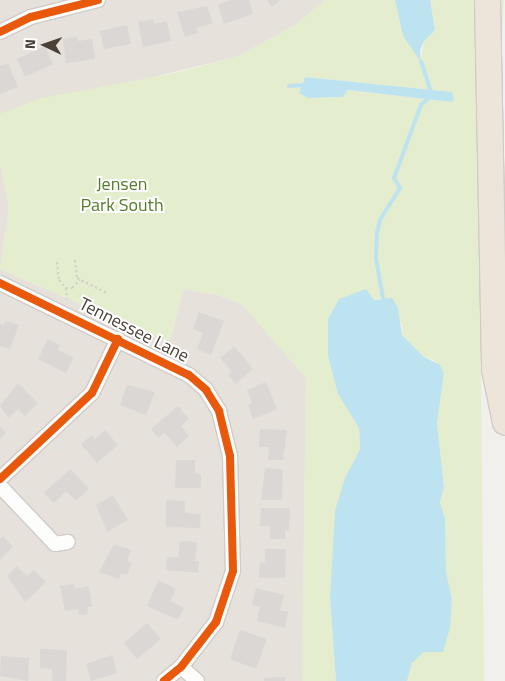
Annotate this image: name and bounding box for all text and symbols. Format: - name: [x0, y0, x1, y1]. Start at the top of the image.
- north arrow: [20, 20, 70, 70]
- text: N: [19, 39, 40, 50]
- park label: Jensen Park South: [80, 174, 164, 216]
- street label: Tennessee Lane: [75, 293, 193, 367]

